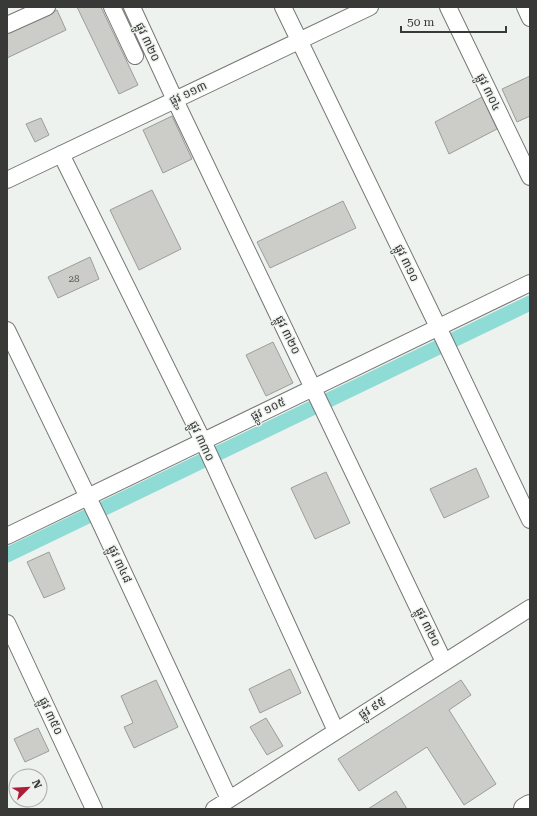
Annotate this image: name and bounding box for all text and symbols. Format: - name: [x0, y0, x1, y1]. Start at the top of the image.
- scale bar: [401, 8, 506, 34]
- text: 50 m: [407, 15, 434, 29]
- street label: ផ្លូវ ៣២០: [130, 20, 163, 65]
- street label: ផ្លូវ ៣០៤: [471, 71, 504, 115]
- street label: ផ្លូវ ១១៣: [167, 78, 211, 111]
- street label: ផ្លូវ ៣១០: [389, 242, 422, 286]
- house number: 28: [68, 273, 80, 284]
- street label: ផ្លូវ ៣២០: [269, 313, 303, 358]
- street label: ផ្លូវ ១០៥: [248, 395, 289, 427]
- street label: ផ្លូវ ៣៣០: [183, 419, 217, 465]
- street label: ផ្លូវ ៣៤៨: [102, 543, 135, 587]
- street label: ផ្លូវ ៣២០: [409, 605, 443, 650]
- street label: ផ្លូវ ៩៥: [356, 694, 390, 725]
- street label: ផ្លូវ ៣៥០: [33, 695, 66, 739]
- north arrow: [8, 768, 48, 808]
- text: N: [29, 778, 45, 791]

